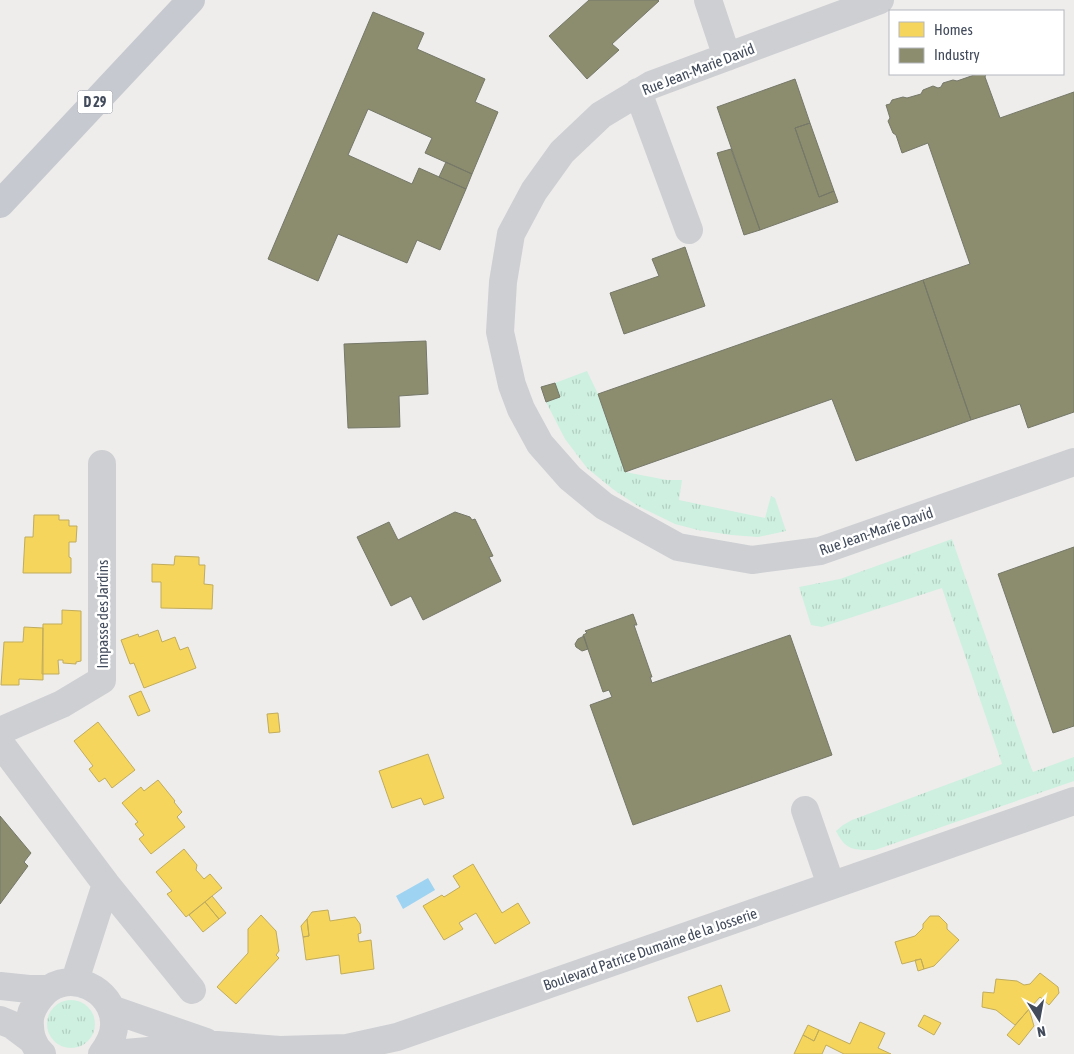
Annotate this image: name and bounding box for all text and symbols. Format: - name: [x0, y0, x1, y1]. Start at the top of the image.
- legend: [889, 10, 1064, 75]
- text: Homes: [934, 21, 973, 38]
- street label: Rue Jean-Marie David: [639, 40, 757, 98]
- text: Industry: [934, 46, 980, 63]
- road number: D 29: [78, 90, 112, 114]
- street label: Rue Jean-Marie David: [817, 504, 935, 558]
- street label: Impasse des Jardins: [94, 560, 111, 668]
- street label: Boulevard Patrice Dumaine de la Josserie: [541, 904, 759, 994]
- north arrow: [1014, 994, 1064, 1044]
- text: N: [1036, 1023, 1047, 1040]

